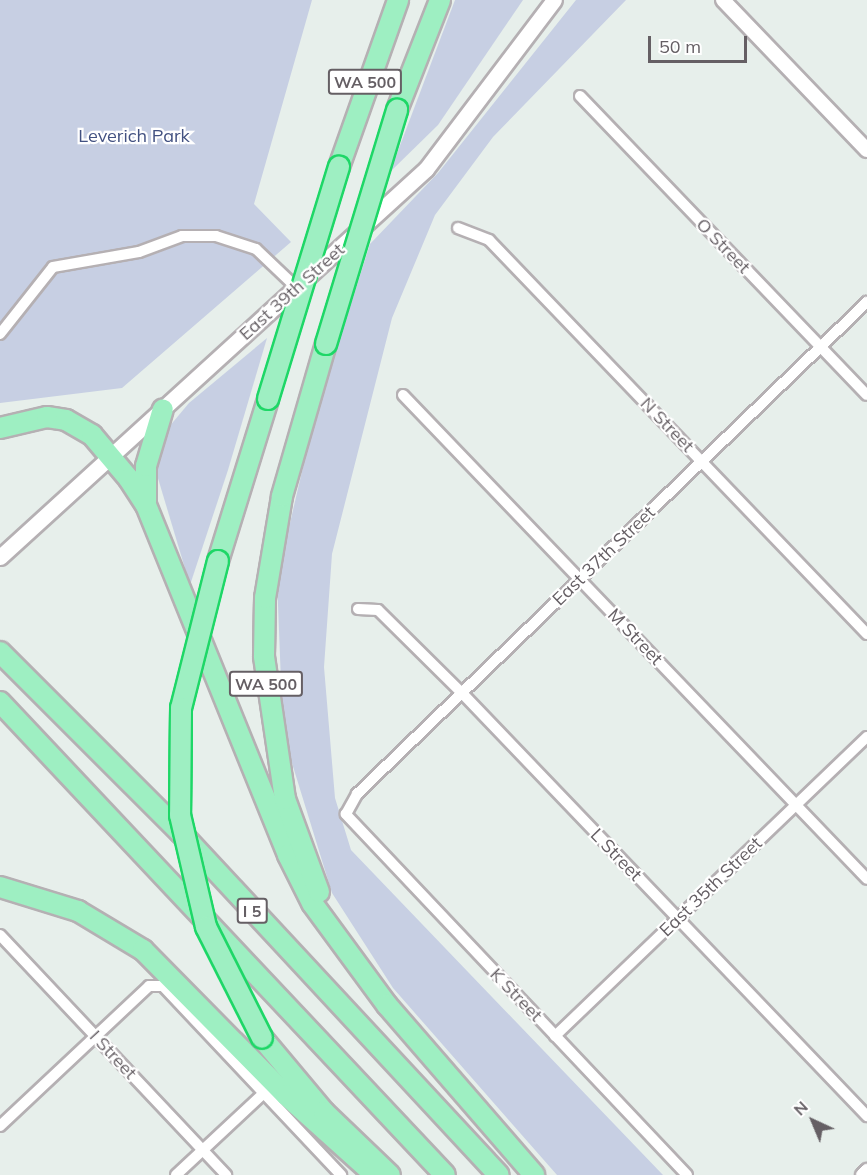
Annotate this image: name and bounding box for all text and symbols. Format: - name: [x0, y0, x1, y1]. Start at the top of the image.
- scale bar: [651, 24, 750, 62]
- text: 50 m: [659, 35, 701, 58]
- road number: WA 500: [328, 69, 403, 95]
- park label: Leverich Park: [78, 125, 190, 147]
- street label: O Street: [691, 214, 755, 278]
- street label: East 39th Street: [235, 239, 349, 345]
- street label: N Street: [636, 393, 698, 457]
- street label: East 37th Street: [548, 502, 660, 610]
- street label: M Street: [603, 604, 667, 670]
- road number: WA 500: [228, 671, 304, 697]
- street label: L Street: [586, 824, 646, 886]
- street label: East 35th Street: [655, 833, 767, 941]
- road number: I 5: [236, 898, 268, 924]
- street label: K Street: [485, 964, 547, 1026]
- street label: I Street: [85, 1026, 141, 1084]
- north arrow: [783, 1091, 843, 1151]
- text: N: [789, 1097, 812, 1119]

